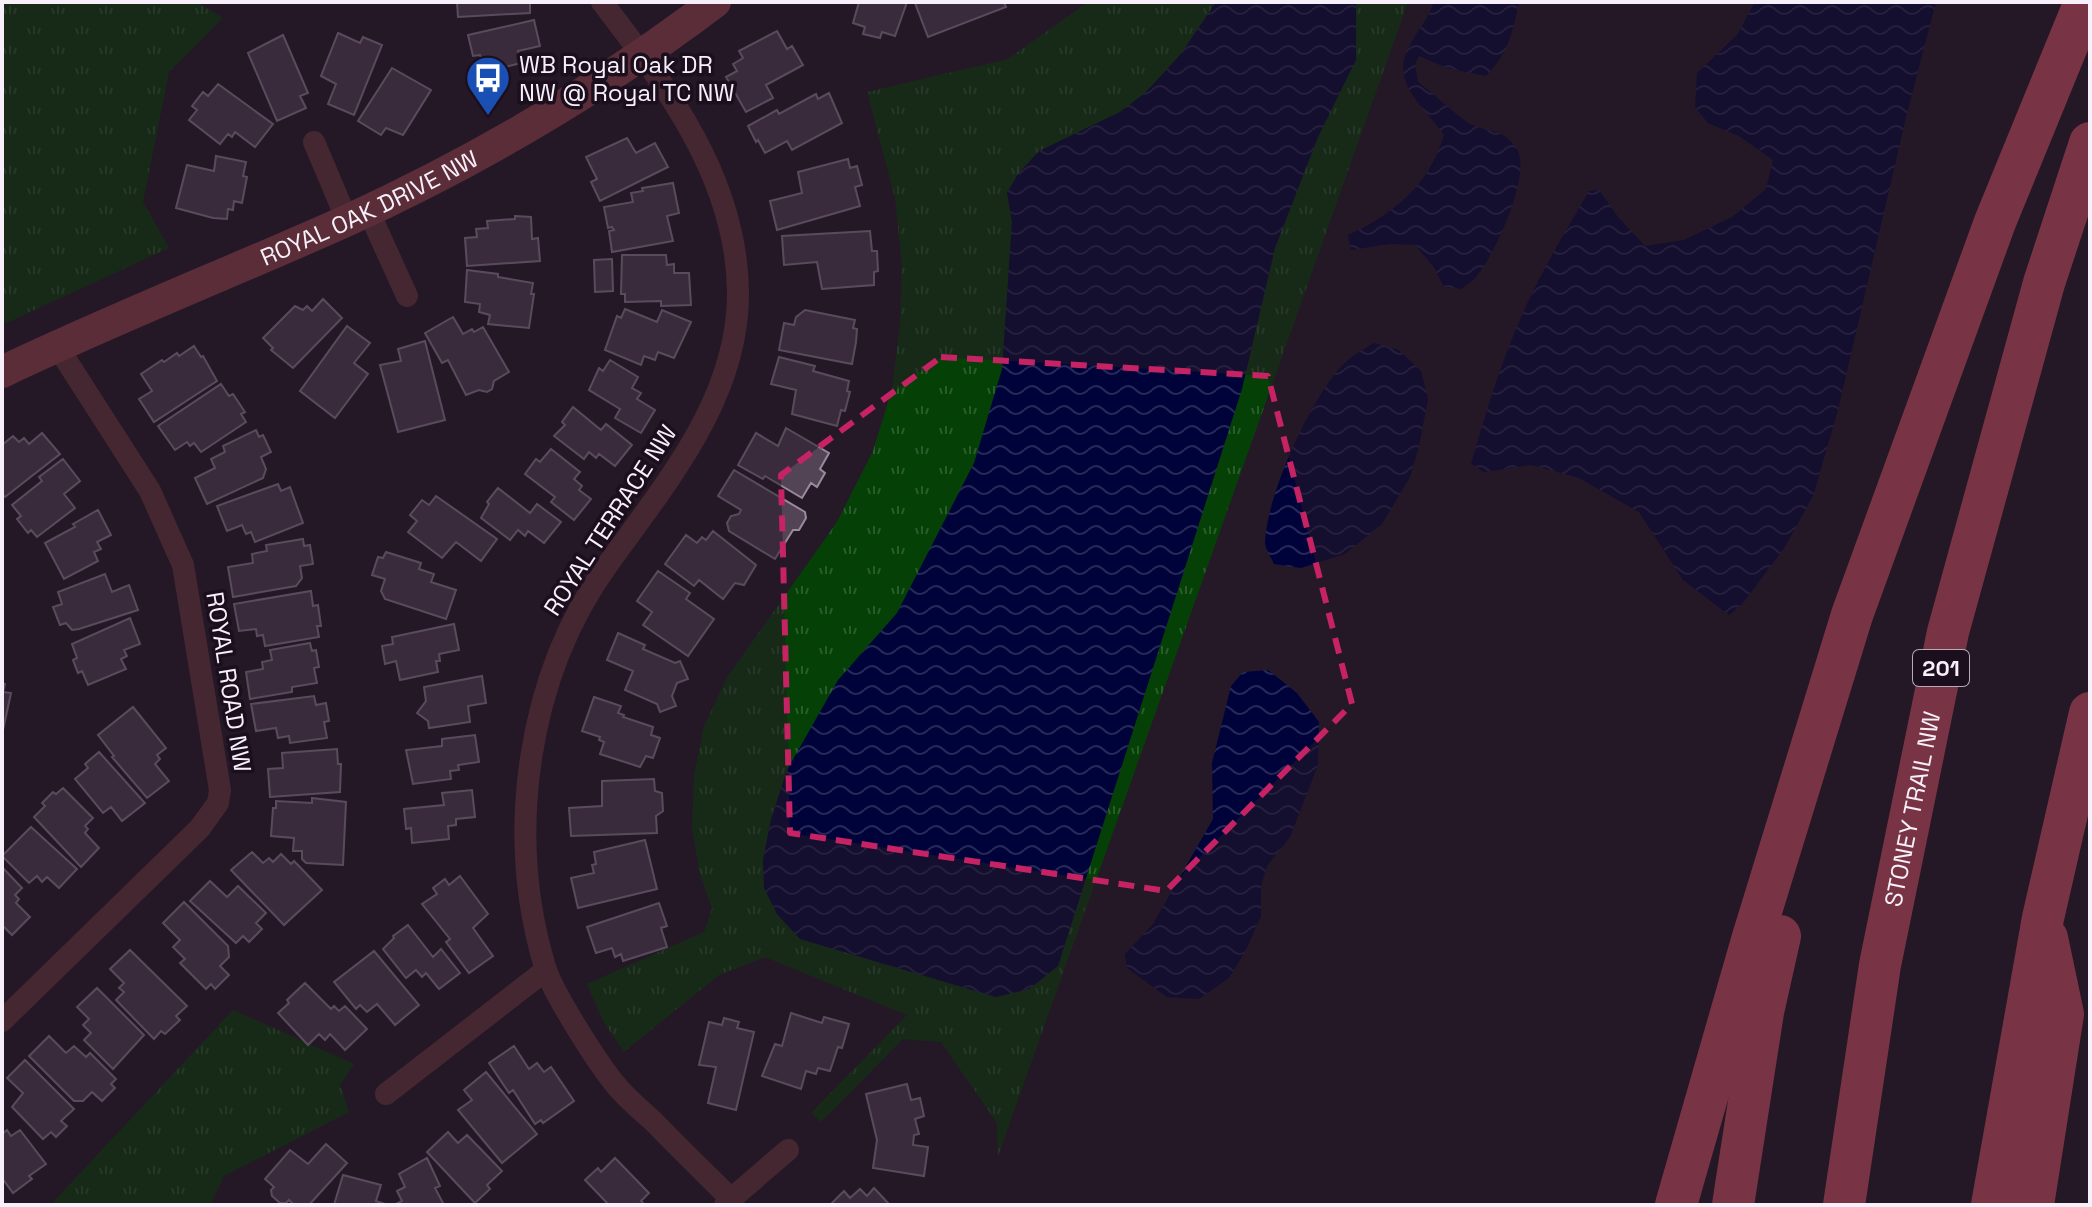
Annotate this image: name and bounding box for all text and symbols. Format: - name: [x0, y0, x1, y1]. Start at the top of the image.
- place label: WB Royal Oak DR NW @ Royal TC NW: [519, 49, 735, 108]
- bus stop icon: WB Royal Oak DR NW @ Royal TC NW: [464, 54, 512, 117]
- street label: ROYAL OAK DRIVE NW: [255, 143, 483, 272]
- street label: ROYAL TERRACE NW: [537, 419, 683, 621]
- street label: ROYAL ROAD NW: [199, 590, 259, 774]
- road number: 201: [1913, 650, 1969, 686]
- street label: STONEY TRAIL NW: [1877, 708, 1947, 909]

